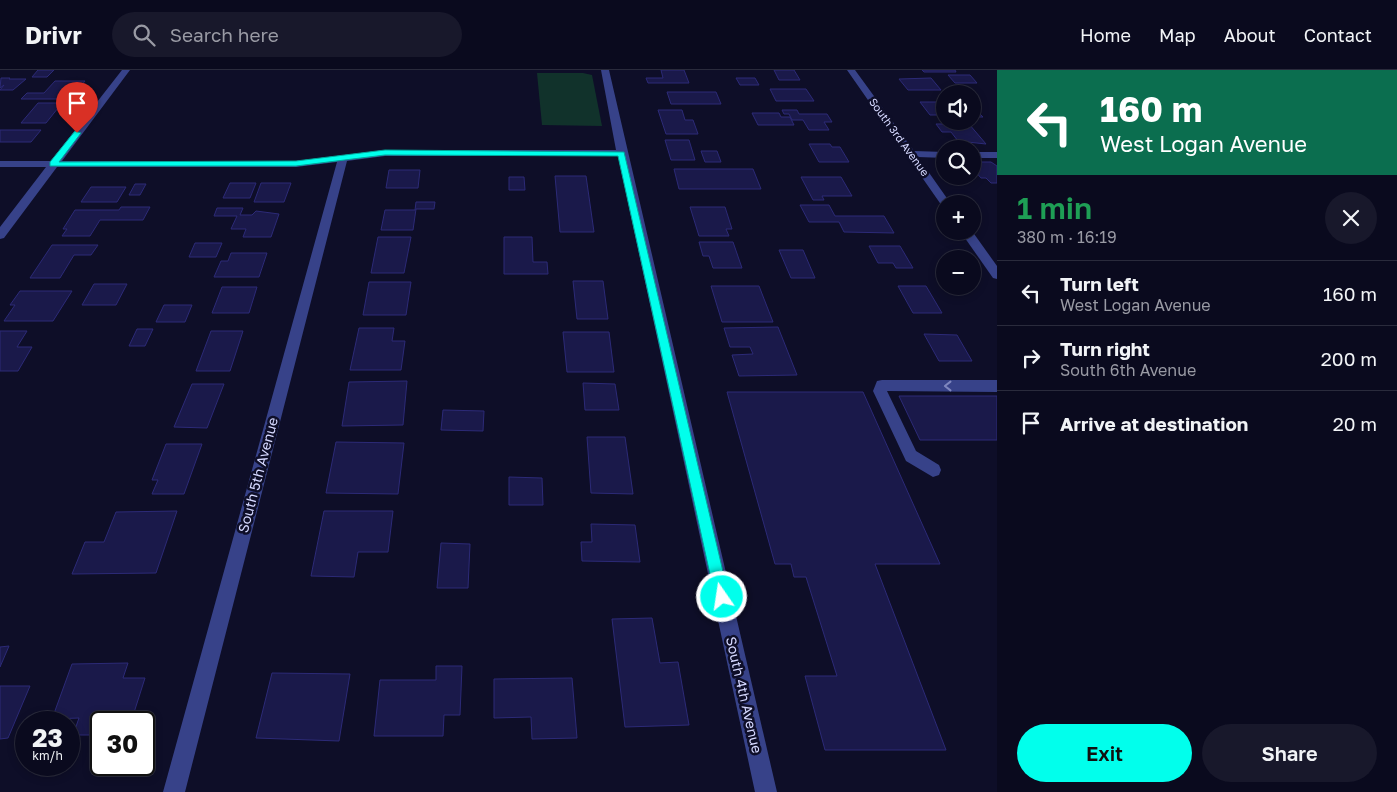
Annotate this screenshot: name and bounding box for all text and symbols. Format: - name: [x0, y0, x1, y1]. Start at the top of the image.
- search box: [112, 12, 462, 57]
- text: Drivr: [25, 20, 82, 49]
- icon: search: [130, 21, 158, 49]
- text: Search here: [170, 23, 279, 46]
- text: Home: [1080, 24, 1131, 46]
- text: Map: [1159, 24, 1196, 46]
- text: About: [1224, 24, 1276, 46]
- text: Contact: [1304, 24, 1372, 46]
- pin: [56, 82, 98, 133]
- map controls: [936, 85, 981, 295]
- button: sound: [936, 85, 981, 130]
- text: 160 m: [1100, 88, 1202, 130]
- icon: arrive: [63, 89, 91, 117]
- icon: left: [1017, 90, 1082, 155]
- street label: South 3rd Avenue: [867, 95, 932, 178]
- text: West Logan Avenue: [1100, 130, 1307, 157]
- button: search: [936, 140, 981, 185]
- text: 1 min: [1017, 190, 1092, 226]
- button: close: [1325, 192, 1377, 244]
- button: +: [936, 195, 981, 240]
- text: 380 m · 16:19: [1017, 227, 1117, 247]
- button: −: [936, 250, 981, 295]
- text: Turn left: [1060, 272, 1139, 295]
- icon: left: [1017, 279, 1045, 307]
- text: 160 m: [1323, 282, 1377, 305]
- text: West Logan Avenue: [1060, 295, 1211, 315]
- text: Turn right: [1060, 337, 1150, 360]
- icon: right: [1017, 344, 1045, 372]
- text: 200 m: [1321, 347, 1377, 370]
- text: South 6th Avenue: [1060, 360, 1196, 380]
- one-way arrow: [944, 381, 952, 391]
- icon: arrive: [1017, 409, 1045, 437]
- text: Arrive at destination: [1060, 412, 1248, 435]
- text: 20 m: [1333, 412, 1377, 435]
- street label: South 5th Avenue: [234, 415, 281, 534]
- position arrow: [695, 570, 747, 622]
- street label: South 4th Avenue: [723, 635, 766, 755]
- speed limit sign: 30: [90, 711, 155, 776]
- text: 23: [32, 722, 63, 753]
- button: Exit: [1017, 724, 1192, 782]
- button: Share: [1202, 724, 1377, 782]
- text: km/h: [32, 748, 63, 763]

